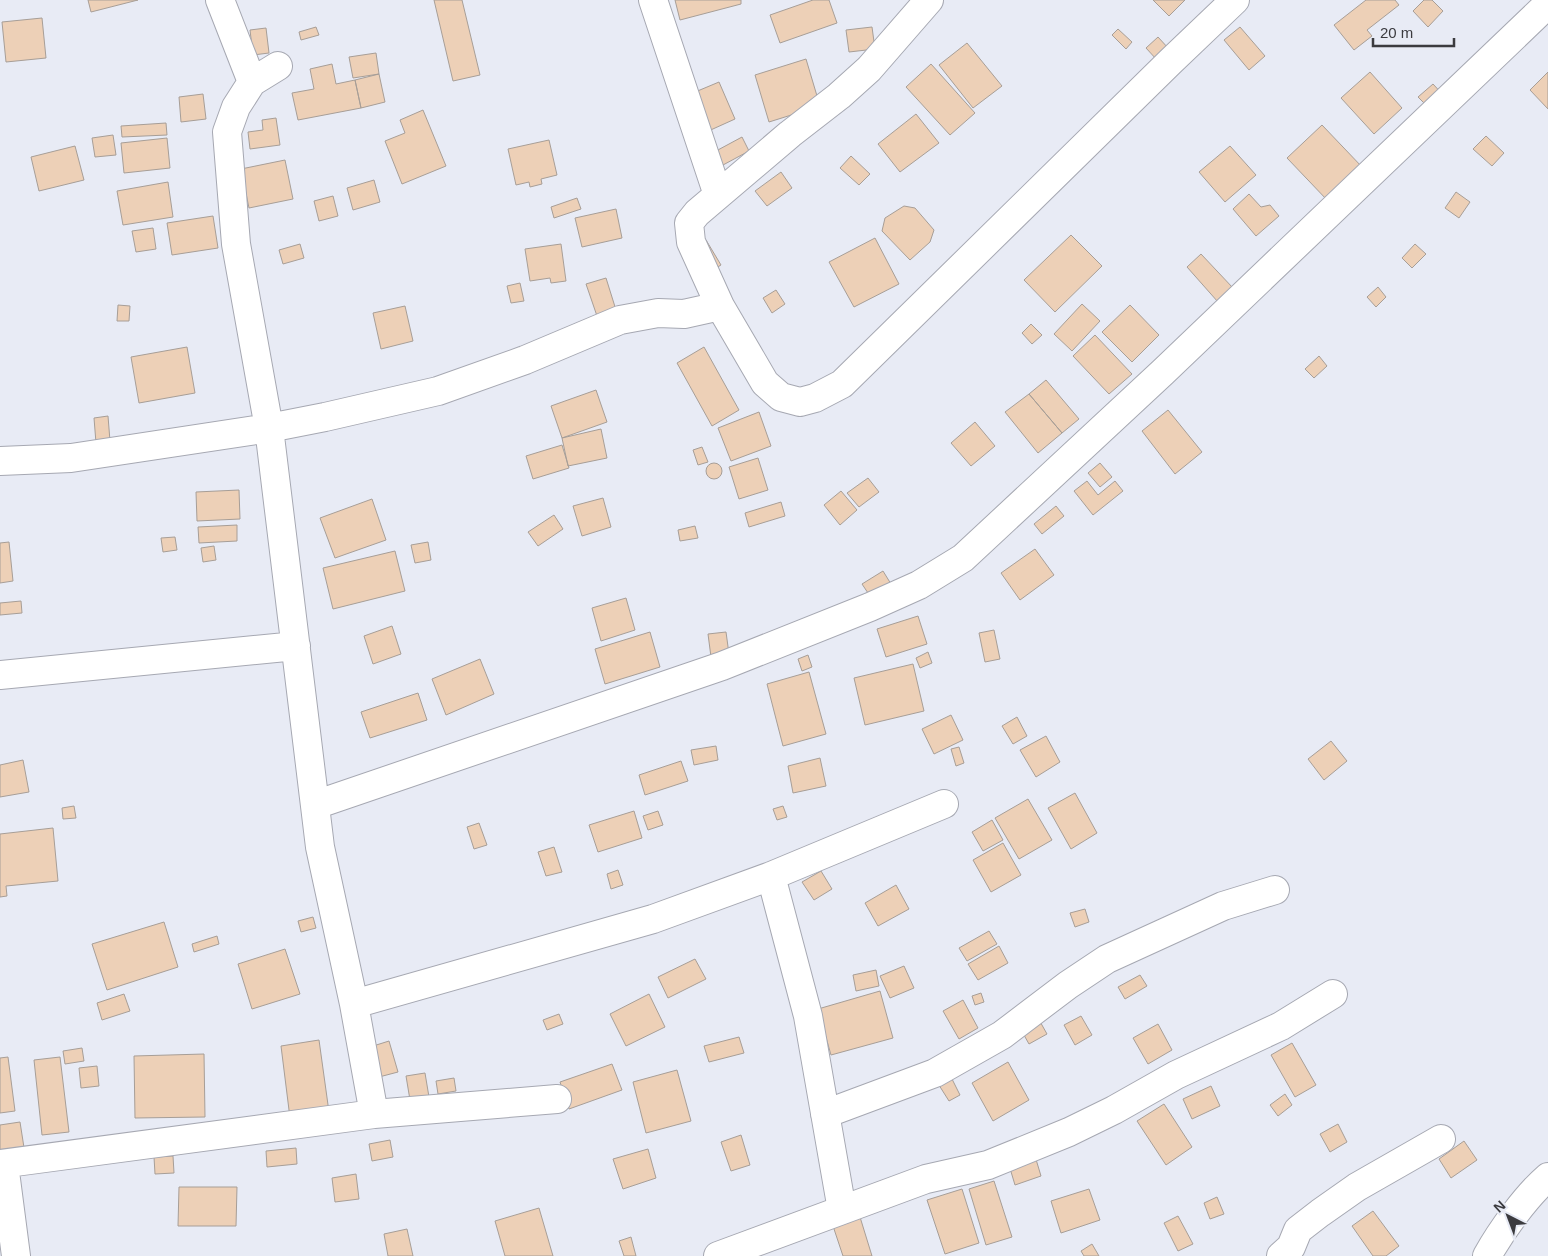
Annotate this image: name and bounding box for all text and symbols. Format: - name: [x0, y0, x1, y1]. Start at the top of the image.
- scale bar: [1373, 15, 1454, 47]
- text: 20 m: [1380, 24, 1413, 41]
- north arrow: [1483, 1191, 1533, 1241]
- text: N: [1490, 1197, 1508, 1216]

